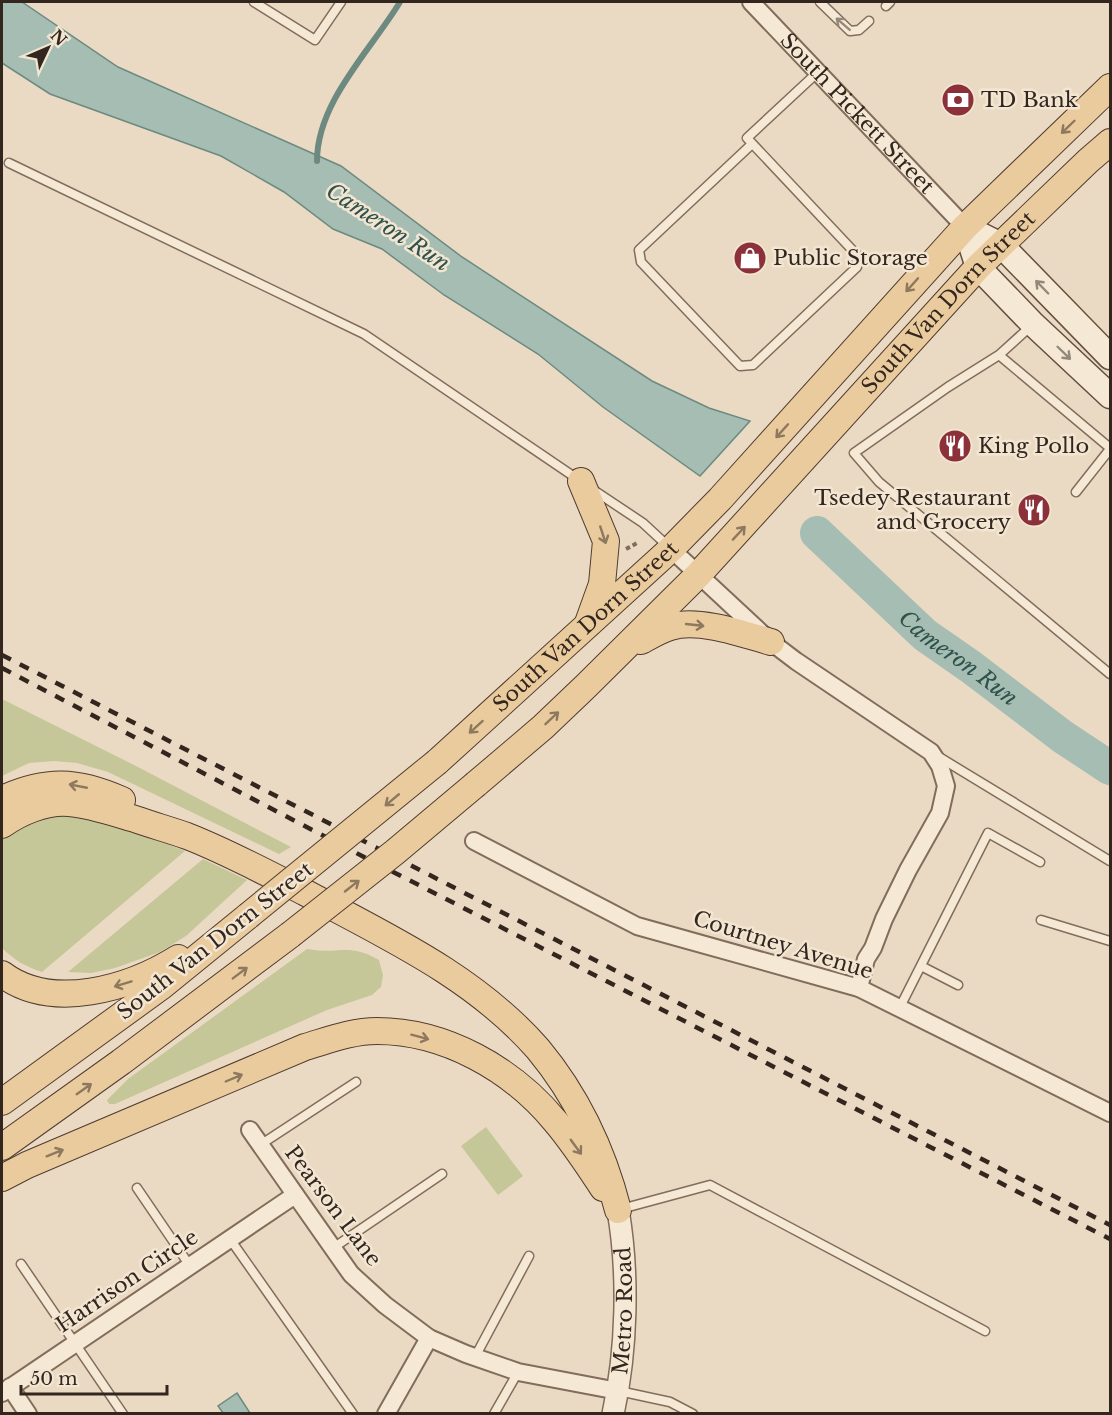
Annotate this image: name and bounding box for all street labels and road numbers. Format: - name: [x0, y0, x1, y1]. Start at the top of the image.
- street label: South Pickett Street: [775, 28, 940, 199]
- street label: South Van Dorn Street: [856, 206, 1041, 399]
- street label: South Van Dorn Street: [488, 536, 684, 718]
- street label: South Van Dorn Street: [112, 856, 318, 1026]
- street label: Courtney Avenue: [690, 905, 876, 985]
- street label: Pearson Lane: [279, 1140, 387, 1272]
- street label: Harrison Circle: [51, 1224, 203, 1338]
- street label: Metro Road: [607, 1246, 638, 1376]

